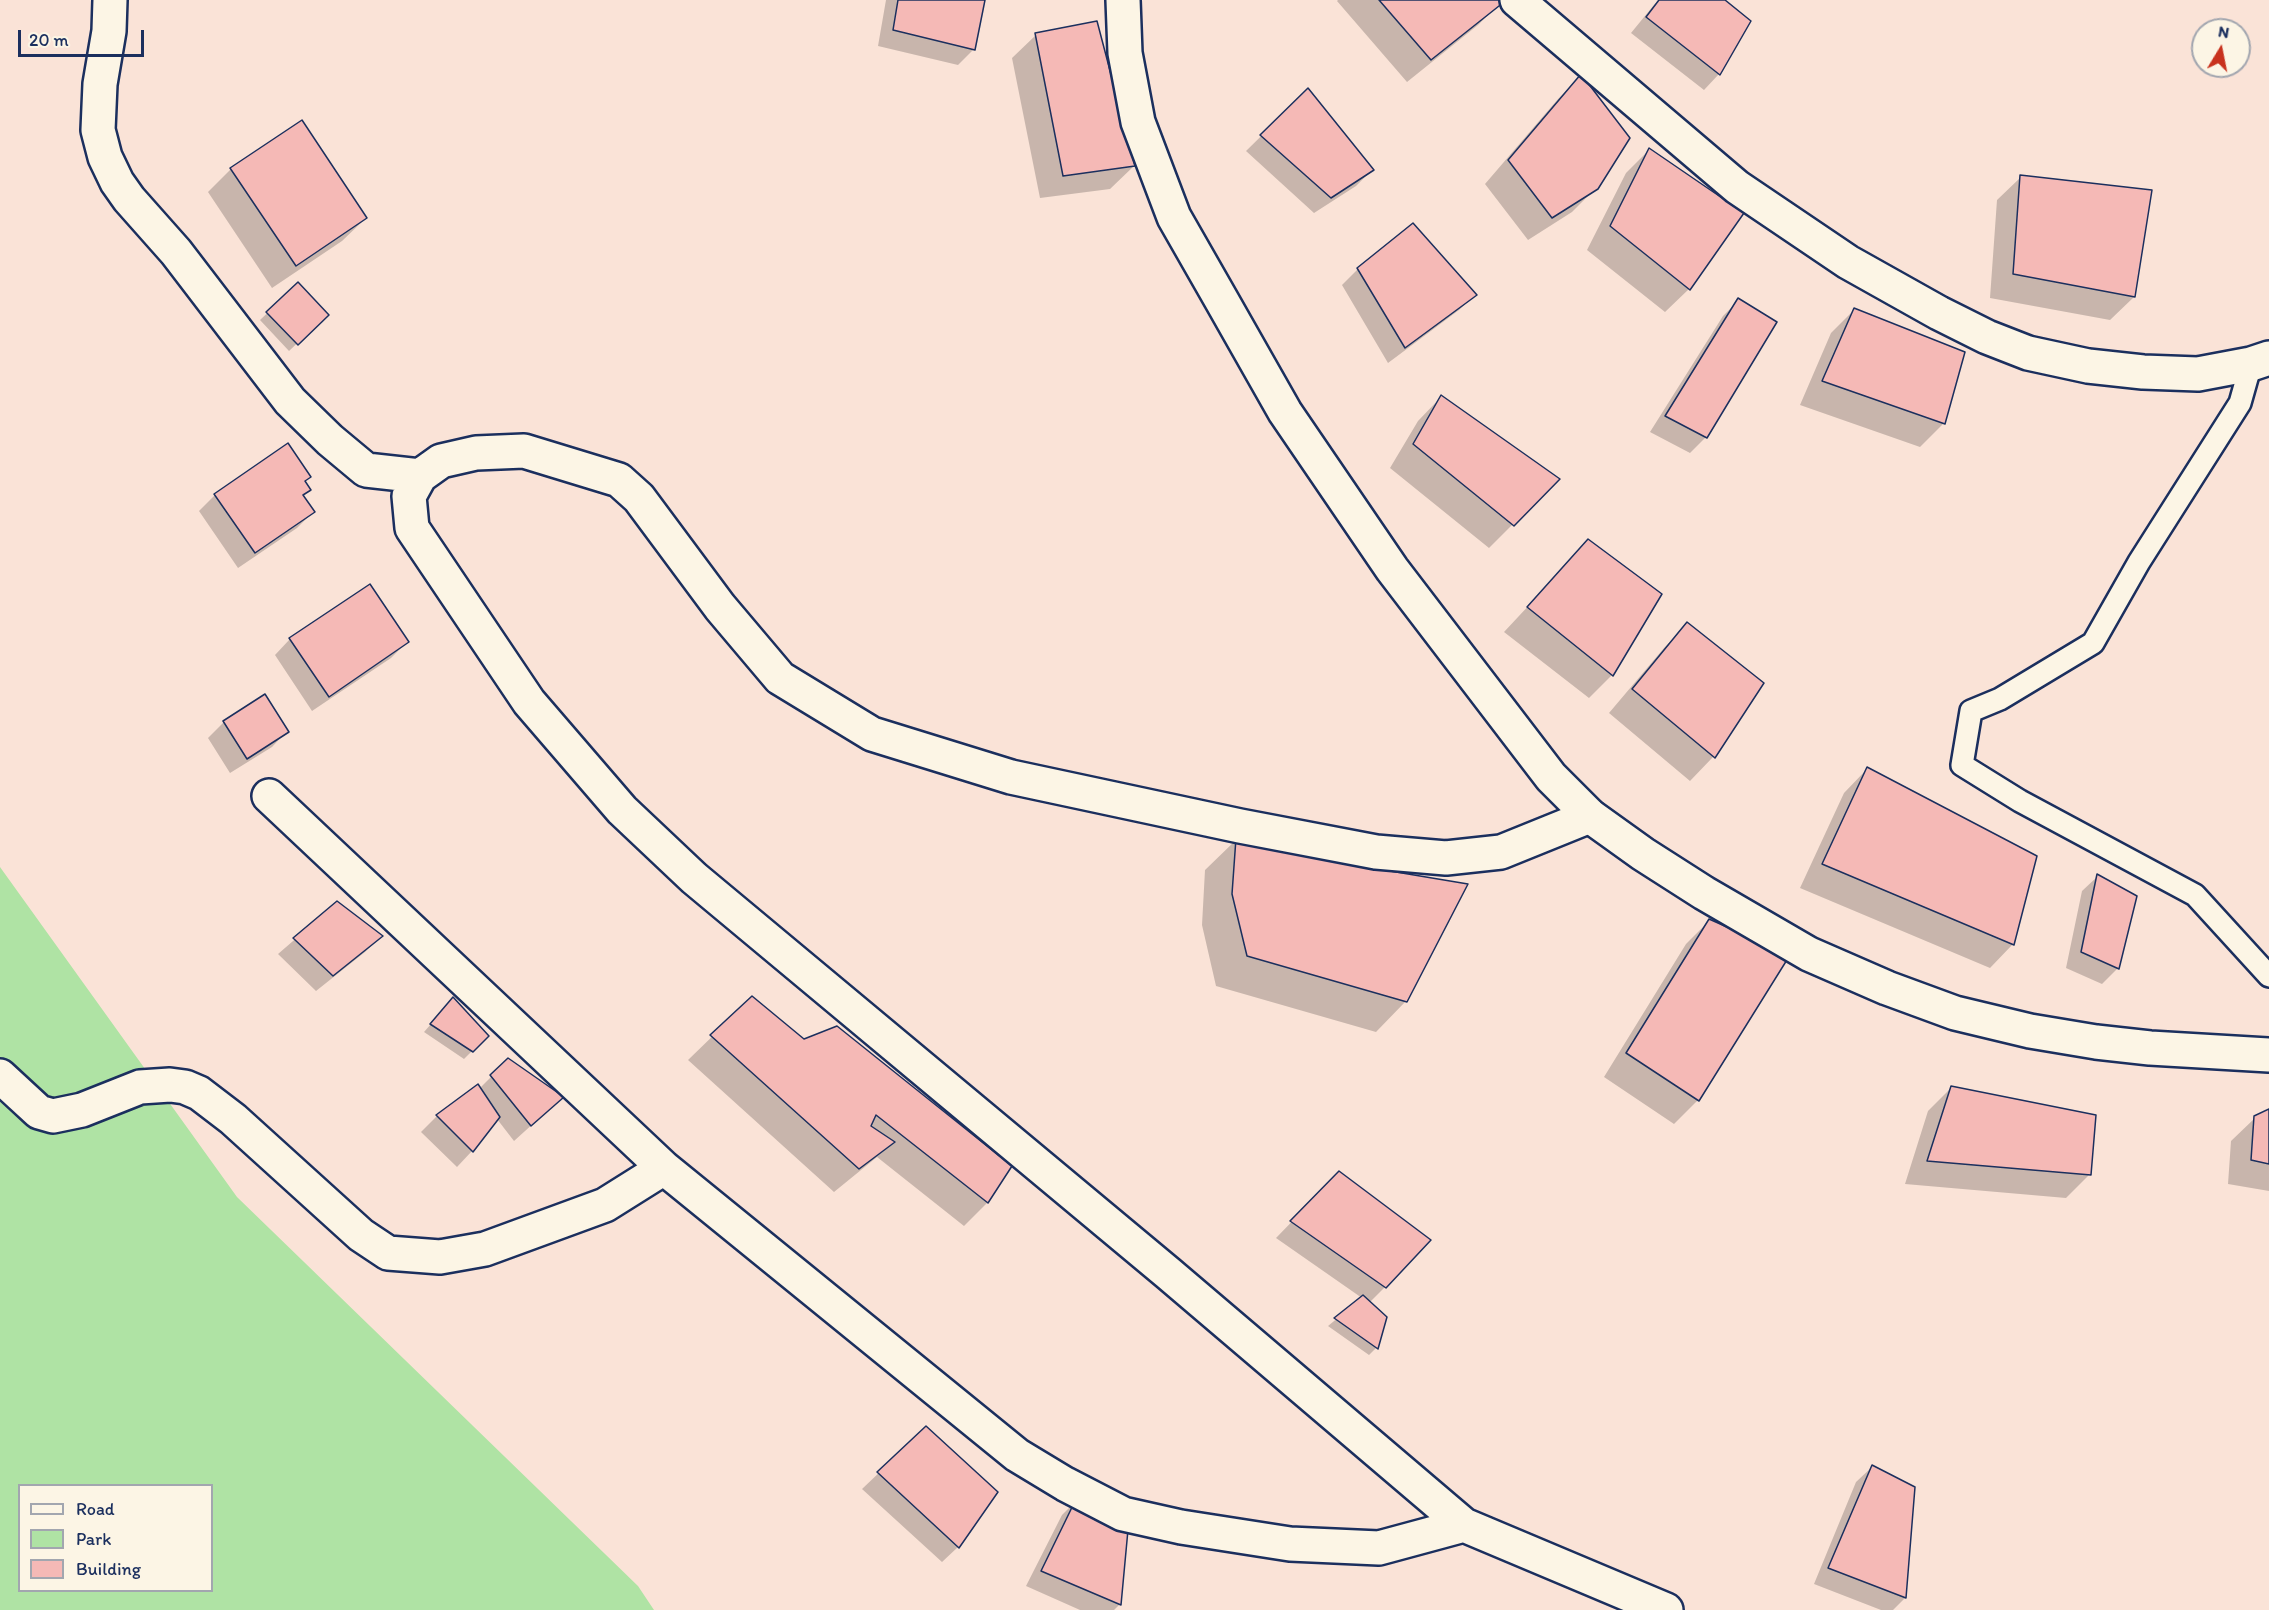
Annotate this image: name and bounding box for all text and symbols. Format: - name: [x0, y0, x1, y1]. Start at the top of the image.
- scale bar: [21, 18, 147, 56]
- north arrow: [2191, 18, 2251, 78]
- text: N: [2217, 21, 2231, 42]
- text: 20 m: [29, 29, 69, 51]
- legend: [18, 1484, 213, 1592]
- text: Road: [76, 1498, 115, 1520]
- text: Park: [76, 1528, 111, 1550]
- text: Building: [76, 1558, 141, 1580]

